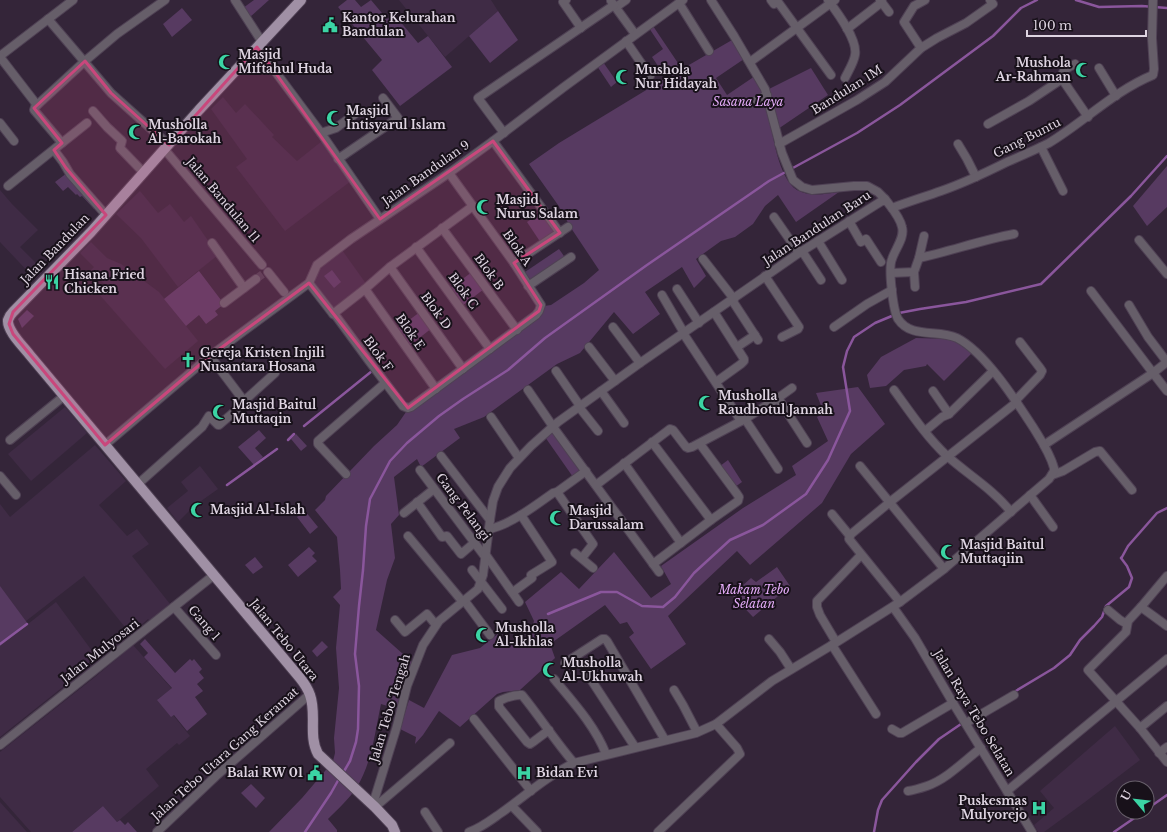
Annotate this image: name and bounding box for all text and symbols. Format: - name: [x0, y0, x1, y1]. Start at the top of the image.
- place label: Kantor Kelurahan Bandulan: [342, 10, 456, 39]
- scale bar: [1027, 12, 1146, 38]
- public building icon: Kantor Kelurahan Bandulan: [321, 16, 339, 34]
- text: 100 m: [1033, 18, 1072, 33]
- place label: Masjid Miftahul Huda: [238, 47, 332, 76]
- mosque icon: Masjid Miftahul Huda: [217, 53, 235, 71]
- place label: Mushola Ar-Rahman: [995, 55, 1071, 84]
- mosque icon: Mushola Ar-Rahman: [1074, 61, 1092, 79]
- place label: Mushola Nur Hidayah: [635, 62, 718, 91]
- street label: Bandulan 1M: [808, 62, 885, 117]
- mosque icon: Mushola Nur Hidayah: [614, 68, 632, 86]
- park label: Sasana Laya: [713, 94, 784, 109]
- place label: Masjid Intisyarul Islam: [346, 103, 447, 132]
- mosque icon: Masjid Intisyarul Islam: [325, 109, 343, 127]
- street label: Gang Buntu: [990, 114, 1063, 161]
- place label: Musholla Al-Barokah: [147, 117, 221, 146]
- mosque icon: Musholla Al-Barokah: [127, 123, 145, 141]
- street label: Jalan Bandulan 9: [377, 137, 472, 210]
- street label: Jalan Bandulan 11: [182, 153, 263, 245]
- street label: Jalan Bandulan Baru: [758, 187, 873, 269]
- place label: Masjid Nurus Salam: [496, 192, 579, 221]
- mosque icon: Masjid Nurus Salam: [475, 198, 493, 216]
- street label: Jalan Bandulan: [16, 210, 92, 289]
- street label: Blok A: [500, 227, 536, 269]
- street label: Blok B: [471, 251, 507, 293]
- place label: Hisana Fried Chicken: [64, 267, 146, 296]
- street label: Blok C: [445, 270, 482, 312]
- restaurant icon: Hisana Fried Chicken: [43, 273, 61, 291]
- street label: Blok D: [418, 289, 455, 332]
- street label: Blok E: [393, 311, 428, 353]
- street label: Blok F: [361, 333, 396, 374]
- place label: Gereja Kristen Injili Nusantara Hosana: [200, 345, 325, 374]
- church icon: Gereja Kristen Injili Nusantara Hosana: [179, 351, 197, 369]
- place label: Musholla Raudhotul Jannah: [718, 388, 833, 417]
- mosque icon: Musholla Raudhotul Jannah: [697, 394, 715, 412]
- place label: Masjid Baitul Muttaqin: [232, 397, 317, 426]
- mosque icon: Masjid Baitul Muttaqin: [211, 403, 229, 421]
- street label: Gang Pelangi: [433, 470, 494, 543]
- mosque icon: Masjid Al-Islah: [189, 501, 207, 519]
- place label: Masjid Al-Islah: [210, 502, 306, 517]
- place label: Masjid Darussalam: [569, 503, 645, 532]
- mosque icon: Masjid Darussalam: [548, 509, 566, 527]
- place label: Masjid Baitul Muttaqiin: [960, 537, 1045, 566]
- mosque icon: Masjid Baitul Muttaqiin: [939, 543, 957, 561]
- park label: Makam Tebo Selatan: [718, 582, 789, 611]
- street label: Jalan Tebo Utara: [246, 594, 322, 684]
- street label: Gang 1: [185, 602, 224, 643]
- street label: Jalan Mulyosari: [56, 615, 142, 687]
- place label: Musholla Al-Ikhlas: [494, 620, 555, 649]
- mosque icon: Musholla Al-Ikhlas: [474, 626, 492, 644]
- street label: Jalan Raya Tebo Selatan: [930, 645, 1018, 779]
- street label: Jalan Tebo Tengah: [365, 652, 413, 766]
- place label: Musholla Al-Ukhuwah: [561, 655, 643, 684]
- mosque icon: Musholla Al-Ukhuwah: [541, 661, 559, 679]
- street label: Jalan Tebo Utara Gang Keramat: [147, 683, 301, 825]
- public building icon: Balai RW 01: [306, 764, 324, 782]
- hospital icon: Bidan Evi: [515, 764, 533, 782]
- place label: Balai RW 01: [227, 765, 303, 780]
- place label: Bidan Evi: [536, 765, 599, 780]
- north arrow: [1115, 780, 1155, 820]
- text: U: [1118, 787, 1135, 803]
- place label: Puskesmas Mulyorejo: [958, 793, 1027, 822]
- hospital icon: Puskesmas Mulyorejo: [1030, 799, 1048, 817]

